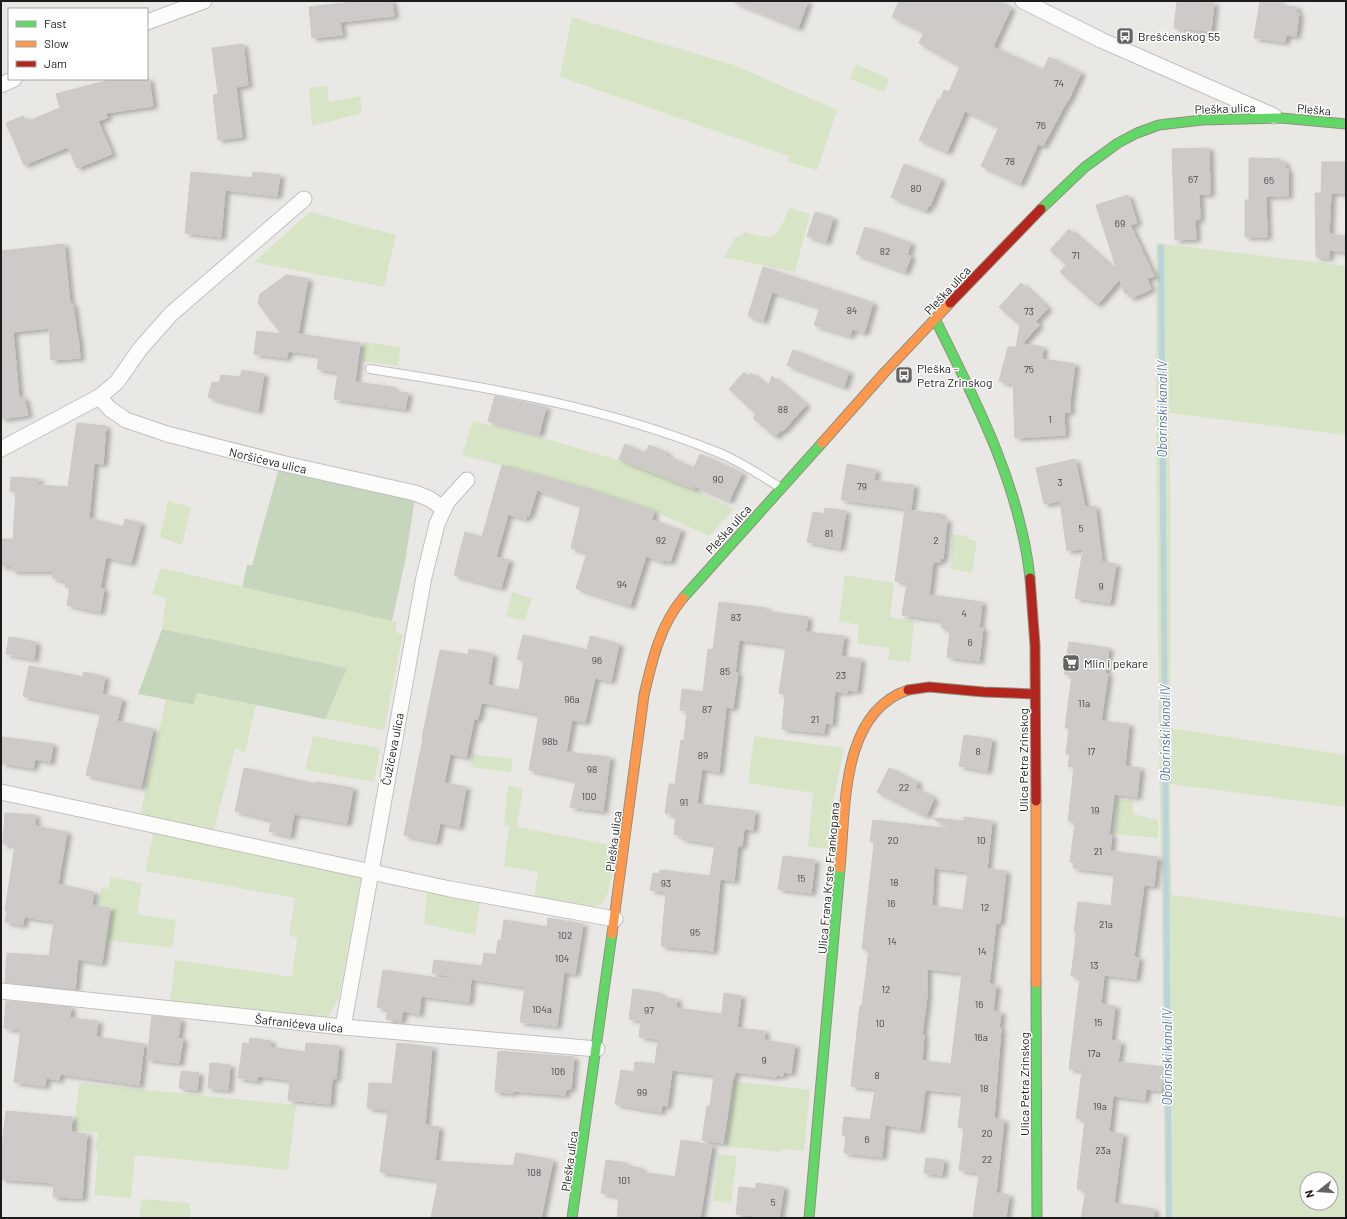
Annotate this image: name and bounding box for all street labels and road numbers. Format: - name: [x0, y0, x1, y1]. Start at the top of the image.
- street label: Pleška ulica: [1194, 100, 1256, 116]
- street label: Pleška: [1296, 101, 1332, 117]
- street label: Pleška ulica: [921, 263, 973, 317]
- street label: Noršićeva ulica: [228, 444, 308, 476]
- street label: Pleška ulica: [702, 502, 754, 556]
- street label: Ulica Petra Zrinskog: [1016, 708, 1030, 812]
- street label: Čužićeva ulica: [378, 712, 406, 786]
- street label: Ulica Frana Krste Frankopana: [814, 802, 842, 954]
- street label: Pleška ulica: [602, 810, 624, 872]
- street label: Šafranićeva ulica: [254, 1011, 344, 1035]
- street label: Ulica Petra Zrinskog: [1017, 1032, 1031, 1136]
- street label: Pleška ulica: [558, 1130, 580, 1192]

